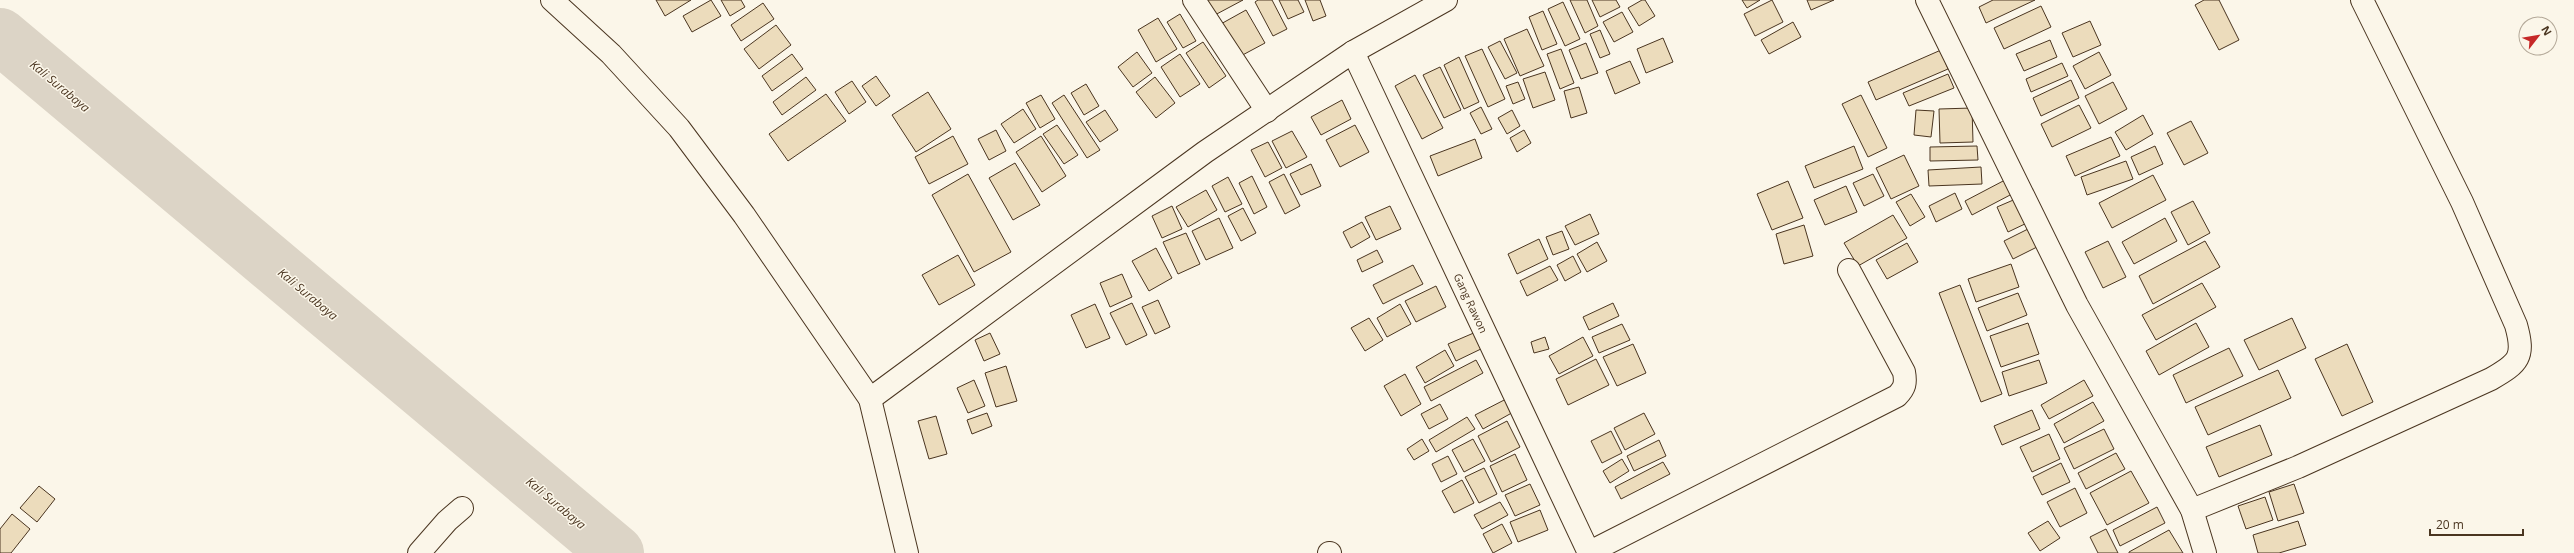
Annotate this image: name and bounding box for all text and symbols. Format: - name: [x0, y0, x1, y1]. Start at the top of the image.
- north arrow: [2518, 16, 2558, 56]
- text: N: [2538, 23, 2556, 38]
- water label: Kali Surabaya: [26, 56, 94, 116]
- water label: Kali Surabaya: [274, 264, 342, 324]
- street label: Gang Rawon: [1451, 271, 1491, 335]
- water label: Kali Surabaya: [522, 473, 590, 533]
- scale bar: [2430, 511, 2523, 537]
- text: 20 m: [2436, 516, 2464, 533]

